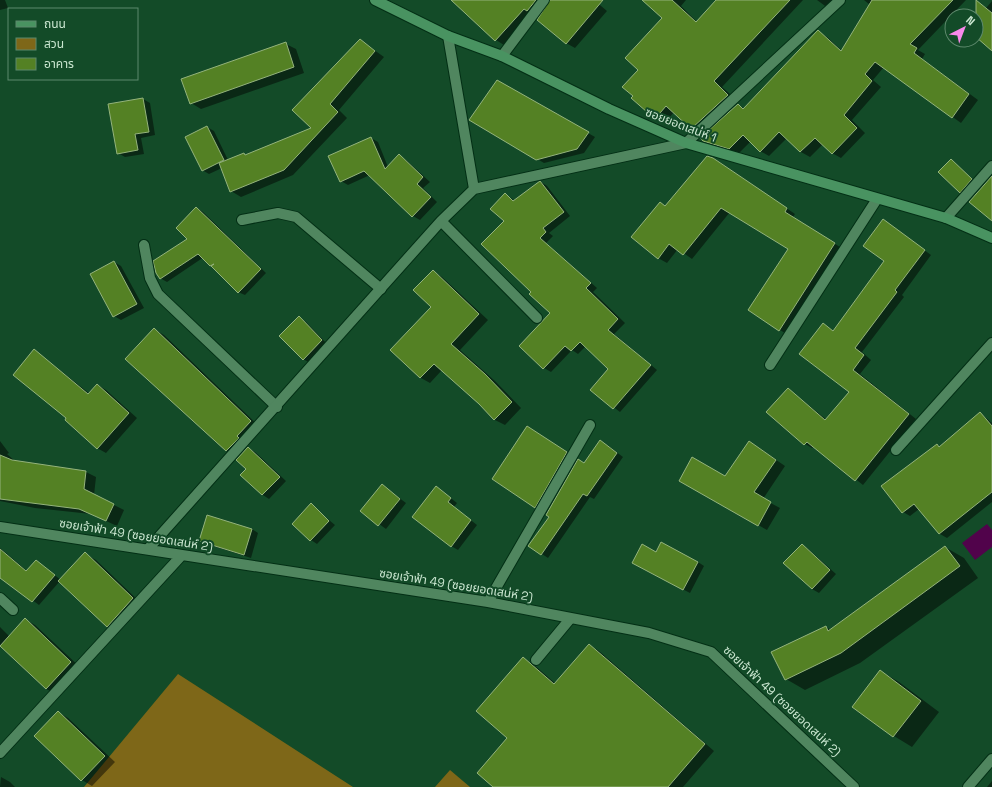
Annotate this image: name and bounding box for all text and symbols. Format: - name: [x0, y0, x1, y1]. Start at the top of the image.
- legend: [8, 8, 138, 80]
- north arrow: [944, 8, 984, 48]
- text: N: [963, 13, 978, 28]
- text: ถนน: [44, 16, 66, 32]
- text: สวน: [44, 36, 64, 52]
- text: อาคาร: [44, 56, 74, 72]
- street label: ซอยยอดเสน่ห์ 1: [643, 104, 719, 146]
- street label: ซอยเจ้าฟ้า 49 (ซอยยอดเสน่ห์ 2): [58, 515, 214, 555]
- street label: ซอยเจ้าฟ้า 49 (ซอยยอดเสน่ห์ 2): [378, 565, 534, 605]
- street label: ซอยเจ้าฟ้า 49 (ซอยยอดเสน่ห์ 2): [720, 642, 844, 760]

